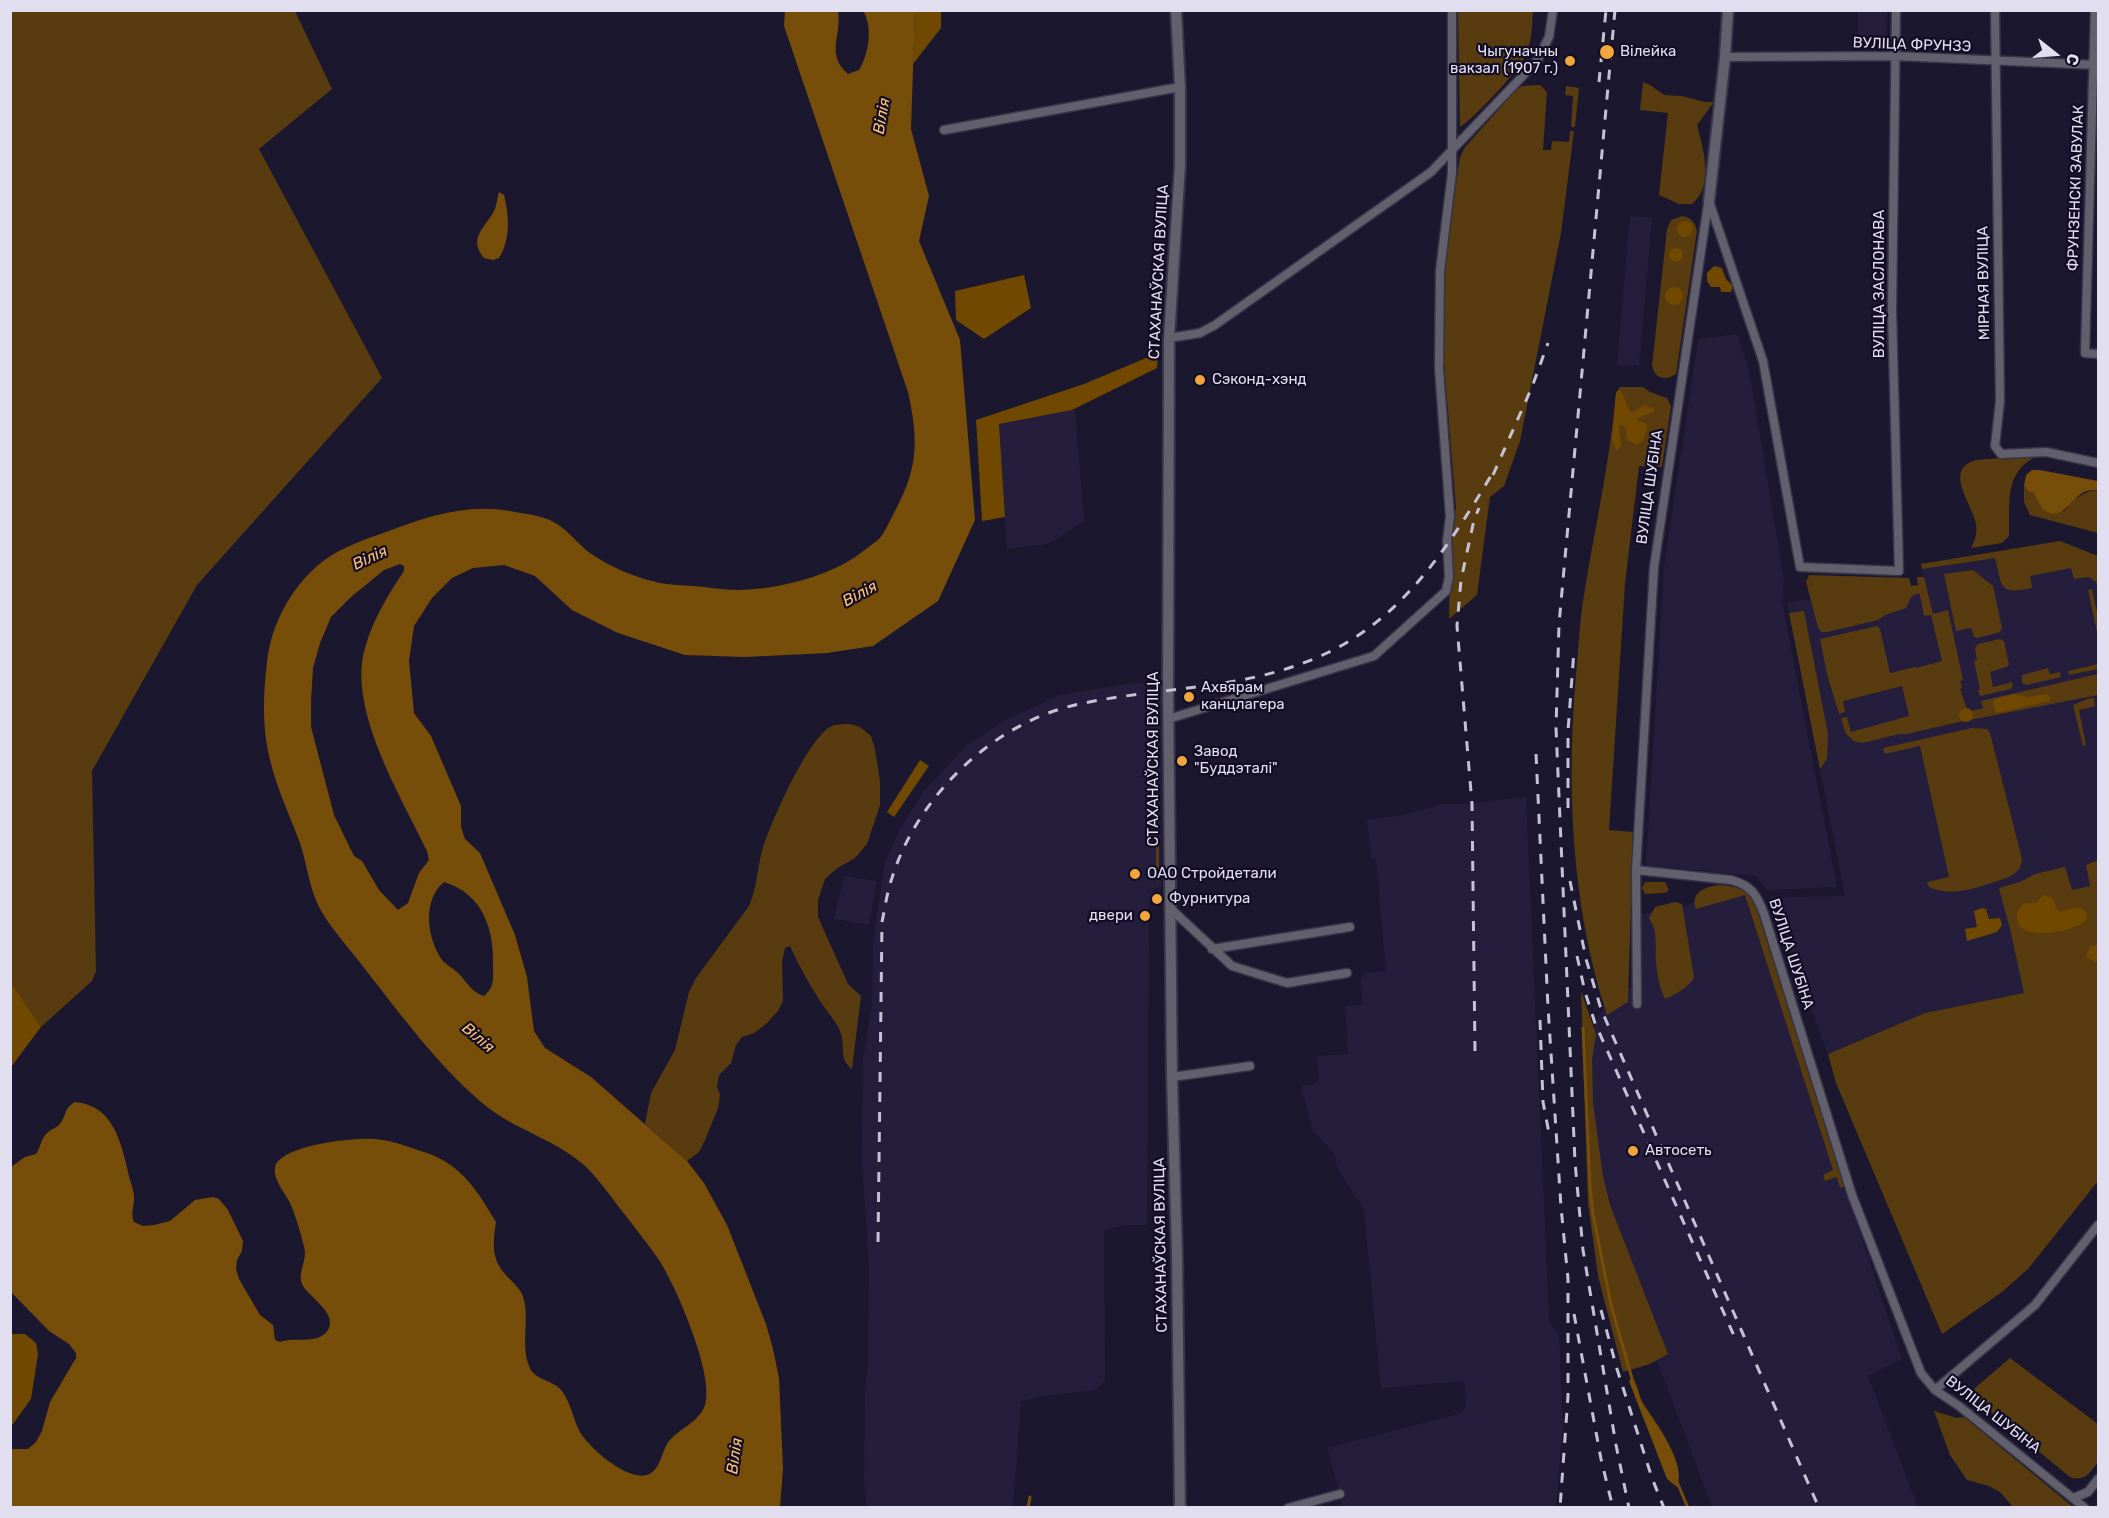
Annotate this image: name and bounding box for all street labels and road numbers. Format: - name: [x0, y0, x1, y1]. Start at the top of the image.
- street label: ВУЛІЦА ФРУНЗЭ: [1852, 34, 1972, 56]
- street label: ФРУНЗЕНСКІ ЗАВУЛАК: [2064, 105, 2088, 271]
- street label: СТАХАНАЎСКАЯ ВУЛІЦА: [1145, 184, 1173, 360]
- street label: ВУЛІЦА ЗАСЛОНАВА: [1871, 210, 1889, 358]
- street label: МІРНАЯ ВУЛІЦА: [1974, 226, 1994, 340]
- street label: ВУЛІЦА ШУБІНА: [1633, 429, 1667, 545]
- street label: СТАХАНАЎСКАЯ ВУЛІЦА: [1145, 671, 1163, 847]
- street label: ВУЛІЦА ШУБІНА: [1765, 896, 1817, 1012]
- street label: СТАХАНАЎСКАЯ ВУЛІЦА: [1150, 1157, 1172, 1333]
- street label: ВУЛІЦА ШУБІНА: [1942, 1372, 2044, 1458]

